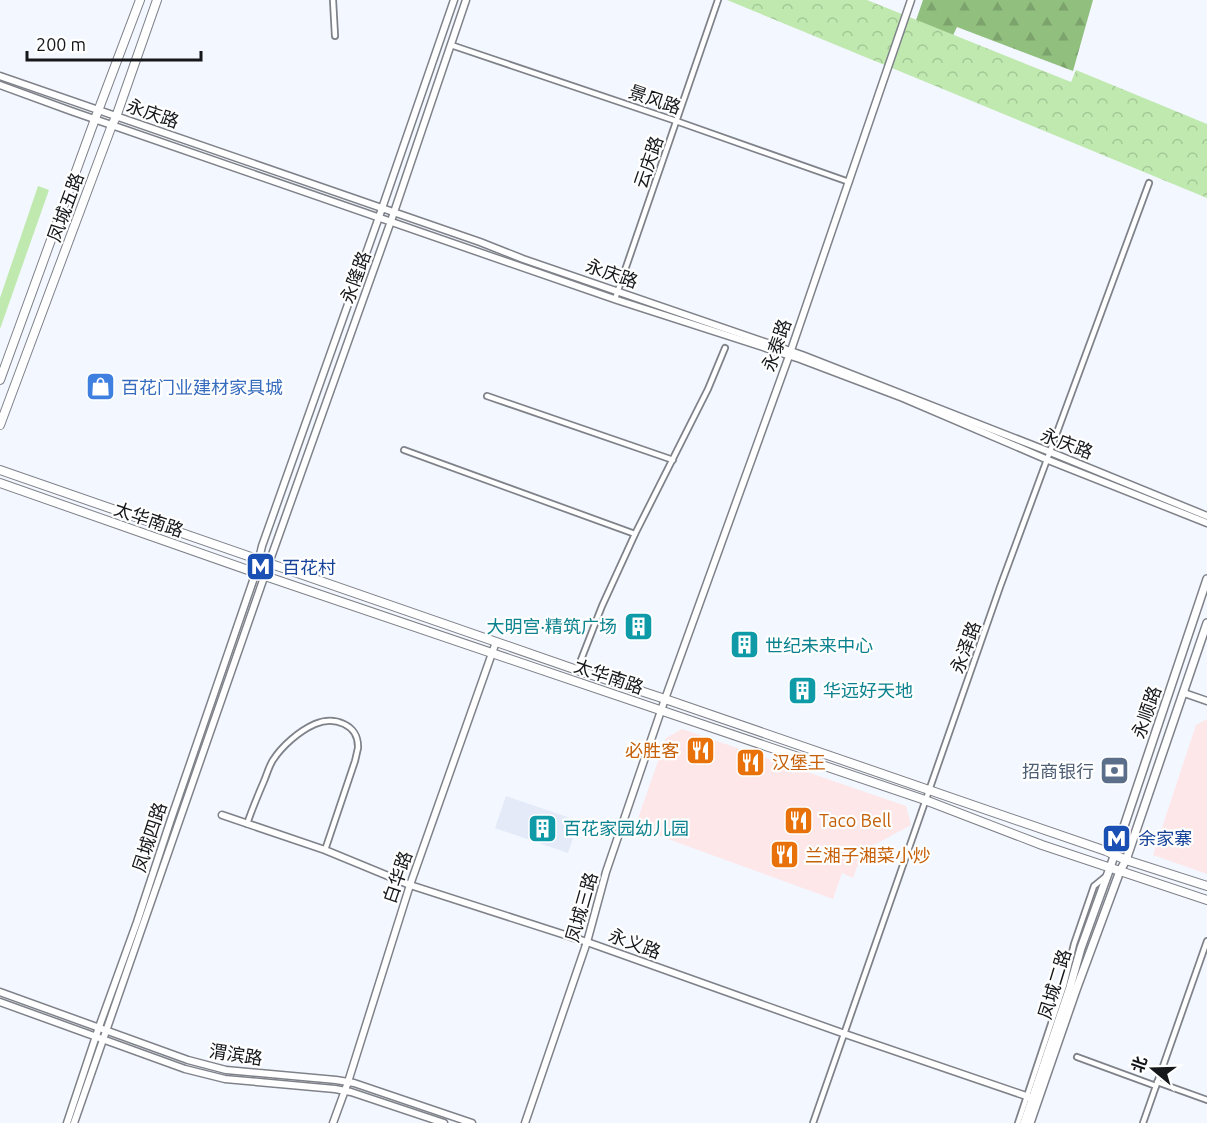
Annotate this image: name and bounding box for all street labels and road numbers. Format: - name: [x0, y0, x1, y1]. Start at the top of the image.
- street label: 景风路: [626, 81, 684, 117]
- street label: 永庆路: [124, 95, 182, 131]
- street label: 云庆路: [630, 133, 666, 191]
- street label: 凤城五路: [43, 170, 87, 244]
- street label: 永隆路: [336, 248, 374, 306]
- street label: 永庆路: [583, 255, 641, 291]
- street label: 永泰路: [758, 316, 794, 374]
- street label: 永庆路: [1038, 424, 1096, 462]
- street label: 太华南路: [112, 498, 186, 540]
- street label: 永泽路: [946, 618, 984, 676]
- street label: 太华南路: [572, 655, 646, 697]
- street label: 永顺路: [1128, 683, 1164, 741]
- street label: 凤城四路: [128, 800, 170, 874]
- street label: 白华路: [379, 848, 415, 906]
- street label: 凤城三路: [561, 870, 601, 944]
- street label: 永义路: [606, 924, 664, 962]
- street label: 凤城二路: [1034, 947, 1074, 1021]
- street label: 渭滨路: [208, 1040, 264, 1068]

